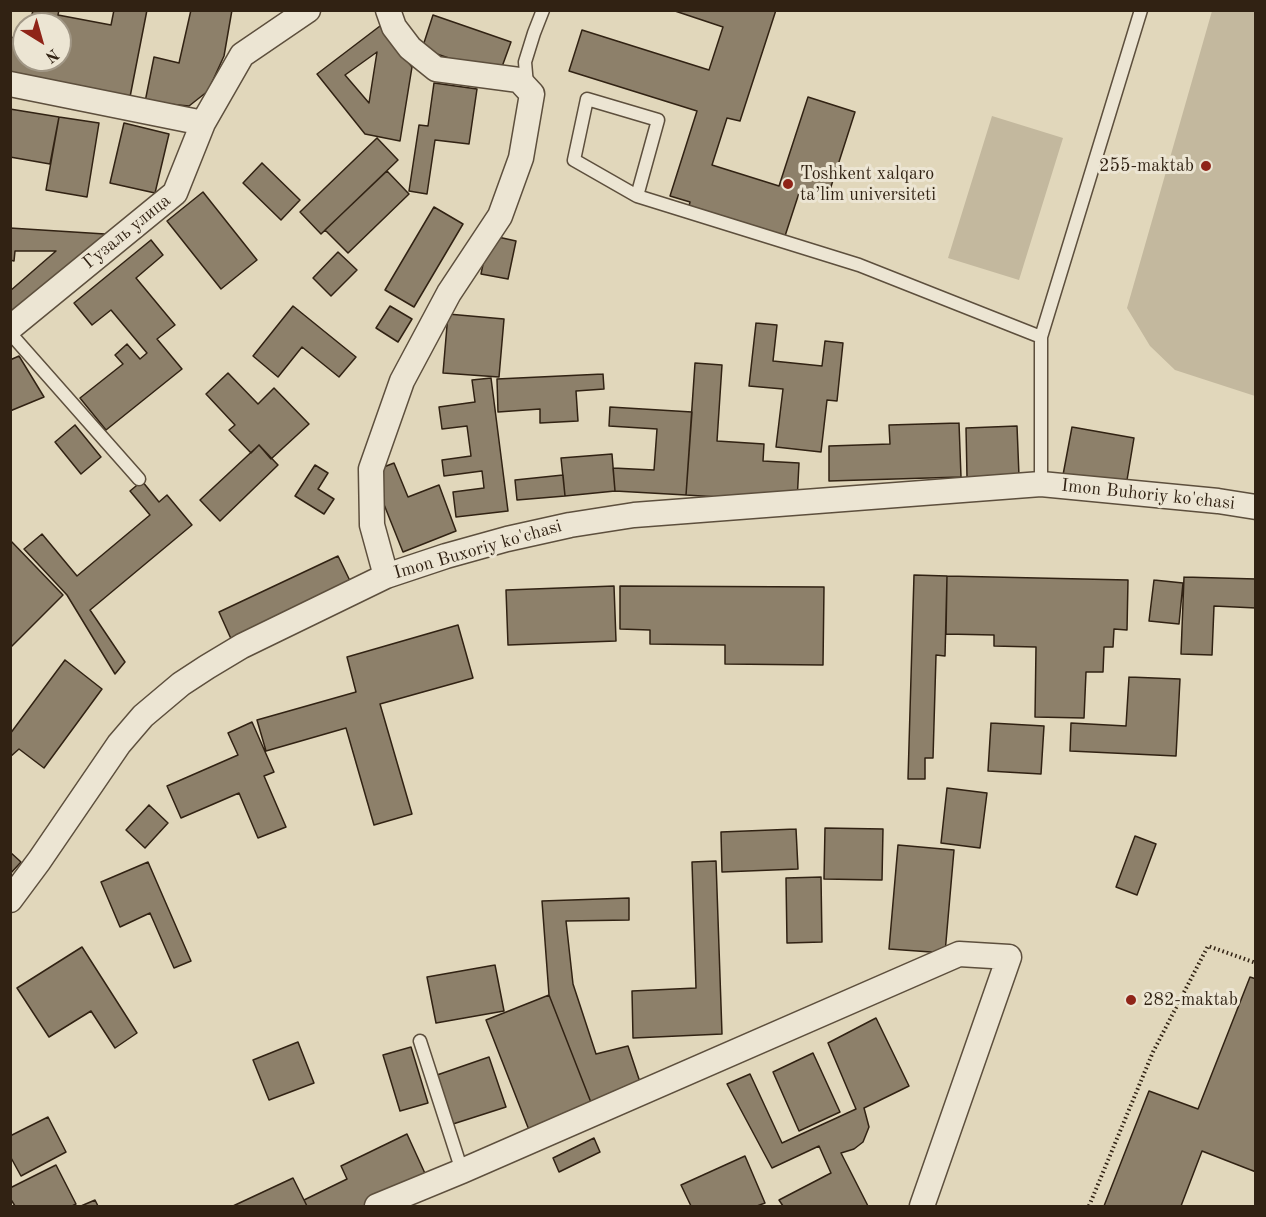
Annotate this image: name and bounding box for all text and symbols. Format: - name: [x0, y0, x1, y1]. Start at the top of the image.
- north arrow: [12, 12, 72, 72]
- text: N: [42, 45, 61, 65]
- place label: 255-maktab: [1099, 155, 1194, 177]
- marker: 255-maktab: [1199, 159, 1213, 173]
- place label: Toshkent xalqaro ta’lim universiteti: [800, 163, 936, 206]
- marker: Toshkent xalqaro ta’lim universiteti: [781, 177, 795, 191]
- street label: Гузаль улица: [79, 190, 175, 274]
- street label: Imon Buhoriy ko'chasi: [1060, 475, 1236, 515]
- street label: Imon Buxoriy ko'chasi: [392, 516, 564, 584]
- place label: 282-maktab: [1143, 989, 1238, 1011]
- marker: 282-maktab: [1124, 993, 1138, 1007]

